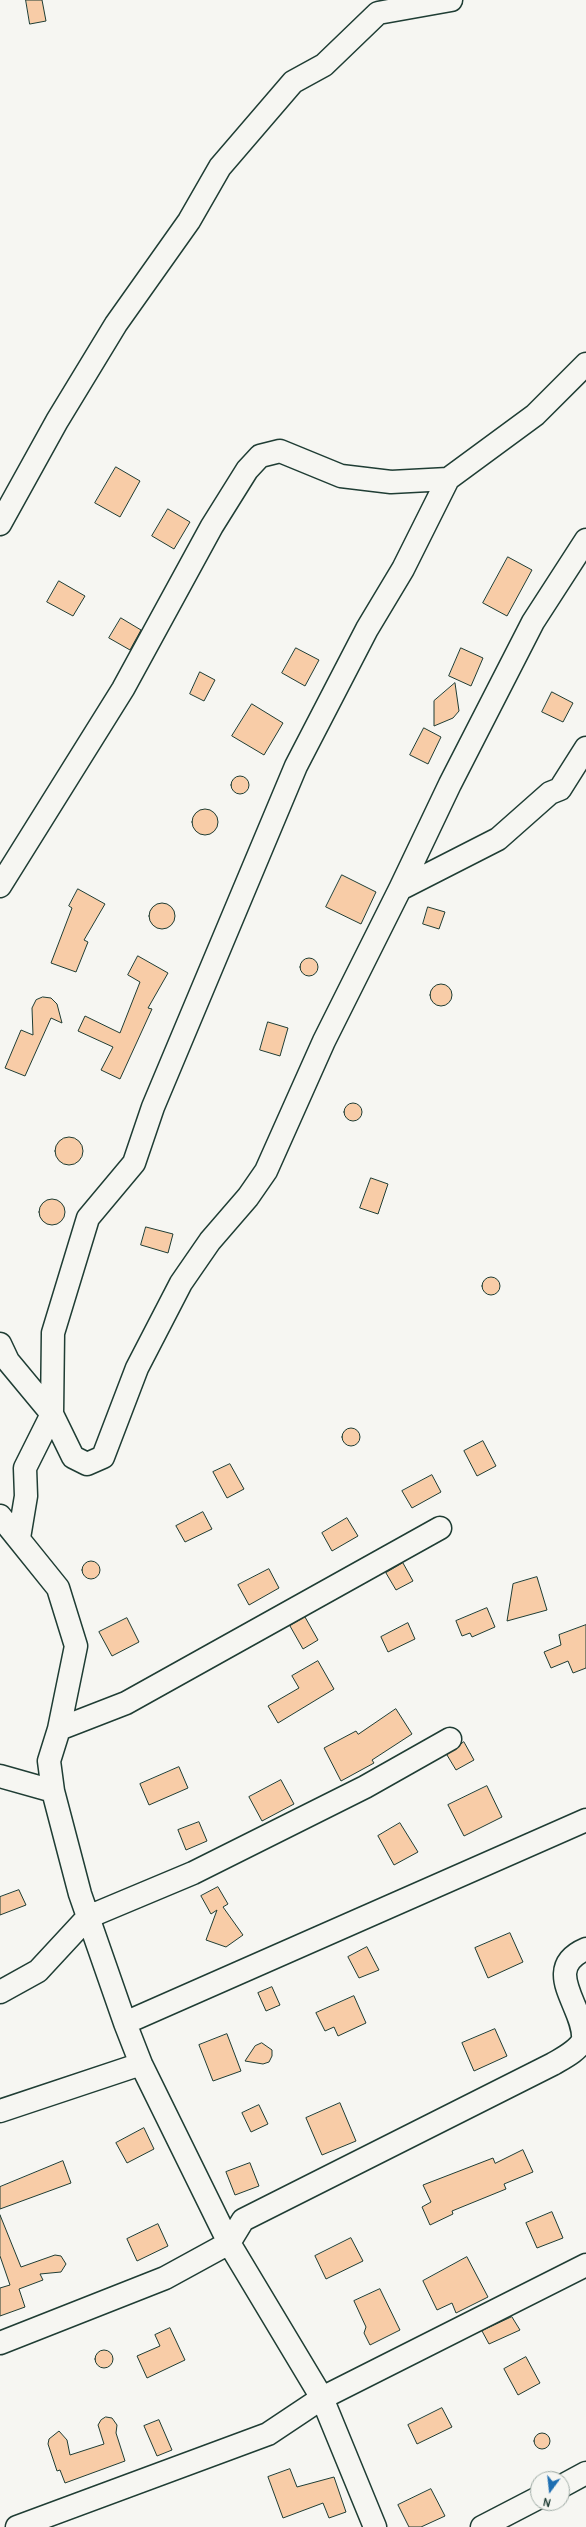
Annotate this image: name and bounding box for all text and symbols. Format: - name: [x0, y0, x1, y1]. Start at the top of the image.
- north arrow: [530, 2471, 570, 2511]
- text: N: [542, 2495, 552, 2509]

